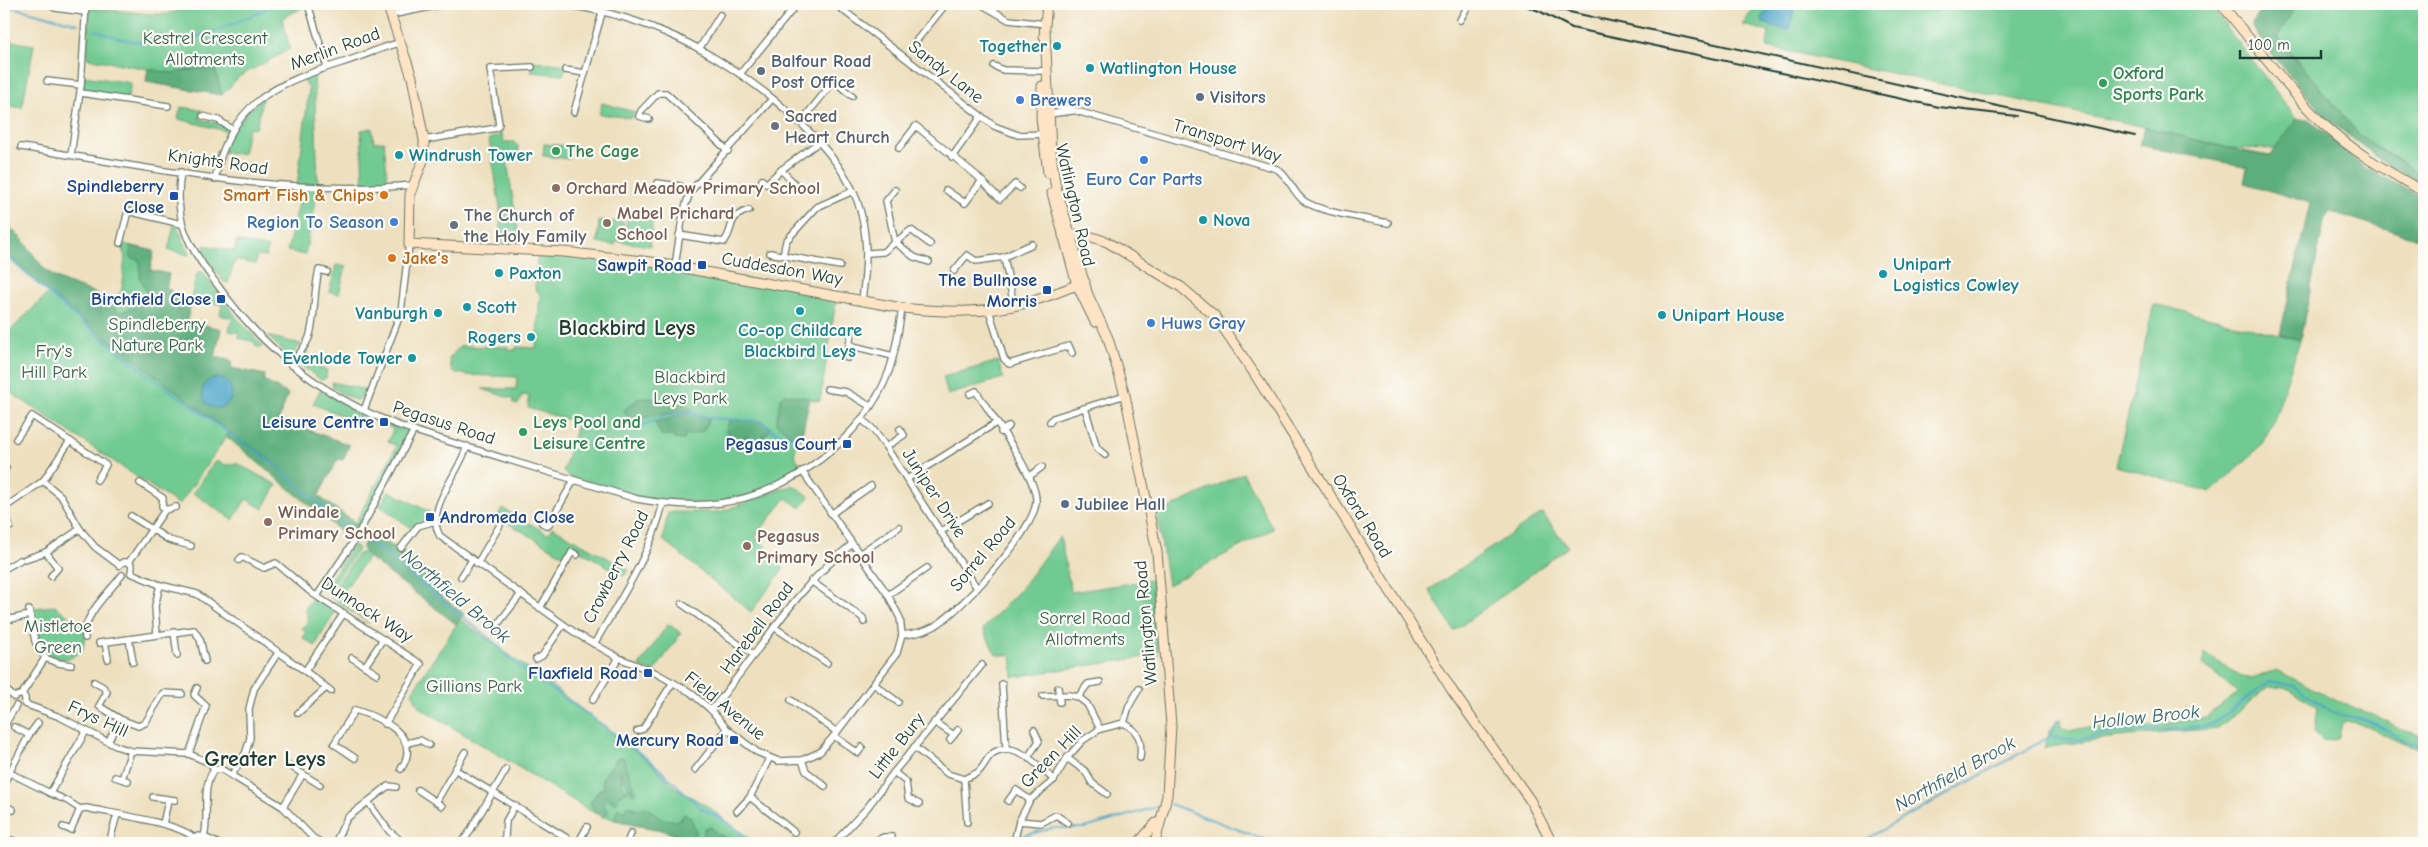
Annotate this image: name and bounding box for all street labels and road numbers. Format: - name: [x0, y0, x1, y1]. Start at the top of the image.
- street label: Merlin Road: [287, 23, 383, 75]
- street label: Sandy Lane: [904, 36, 988, 108]
- street label: Transport Way: [1170, 115, 1285, 168]
- street label: Watlington Road: [1051, 142, 1099, 268]
- street label: Knights Road: [167, 145, 269, 179]
- street label: Cuddesdon Way: [720, 248, 845, 290]
- street label: Pegasus Road: [390, 397, 498, 449]
- street label: Juniper Drive: [897, 445, 971, 541]
- street label: Oxford Road: [1328, 470, 1396, 562]
- street label: Crowberry Road: [579, 507, 653, 627]
- street label: Sorrel Road: [946, 512, 1020, 596]
- street label: Watlington Road: [1130, 560, 1162, 686]
- street label: Dunnock Way: [317, 573, 418, 648]
- street label: Harebell Road: [716, 578, 798, 678]
- street label: Field Avenue: [680, 667, 770, 745]
- street label: Frys Hill: [65, 696, 131, 742]
- street label: Little Bury: [865, 708, 930, 783]
- street label: Green Hill: [1016, 721, 1086, 793]

